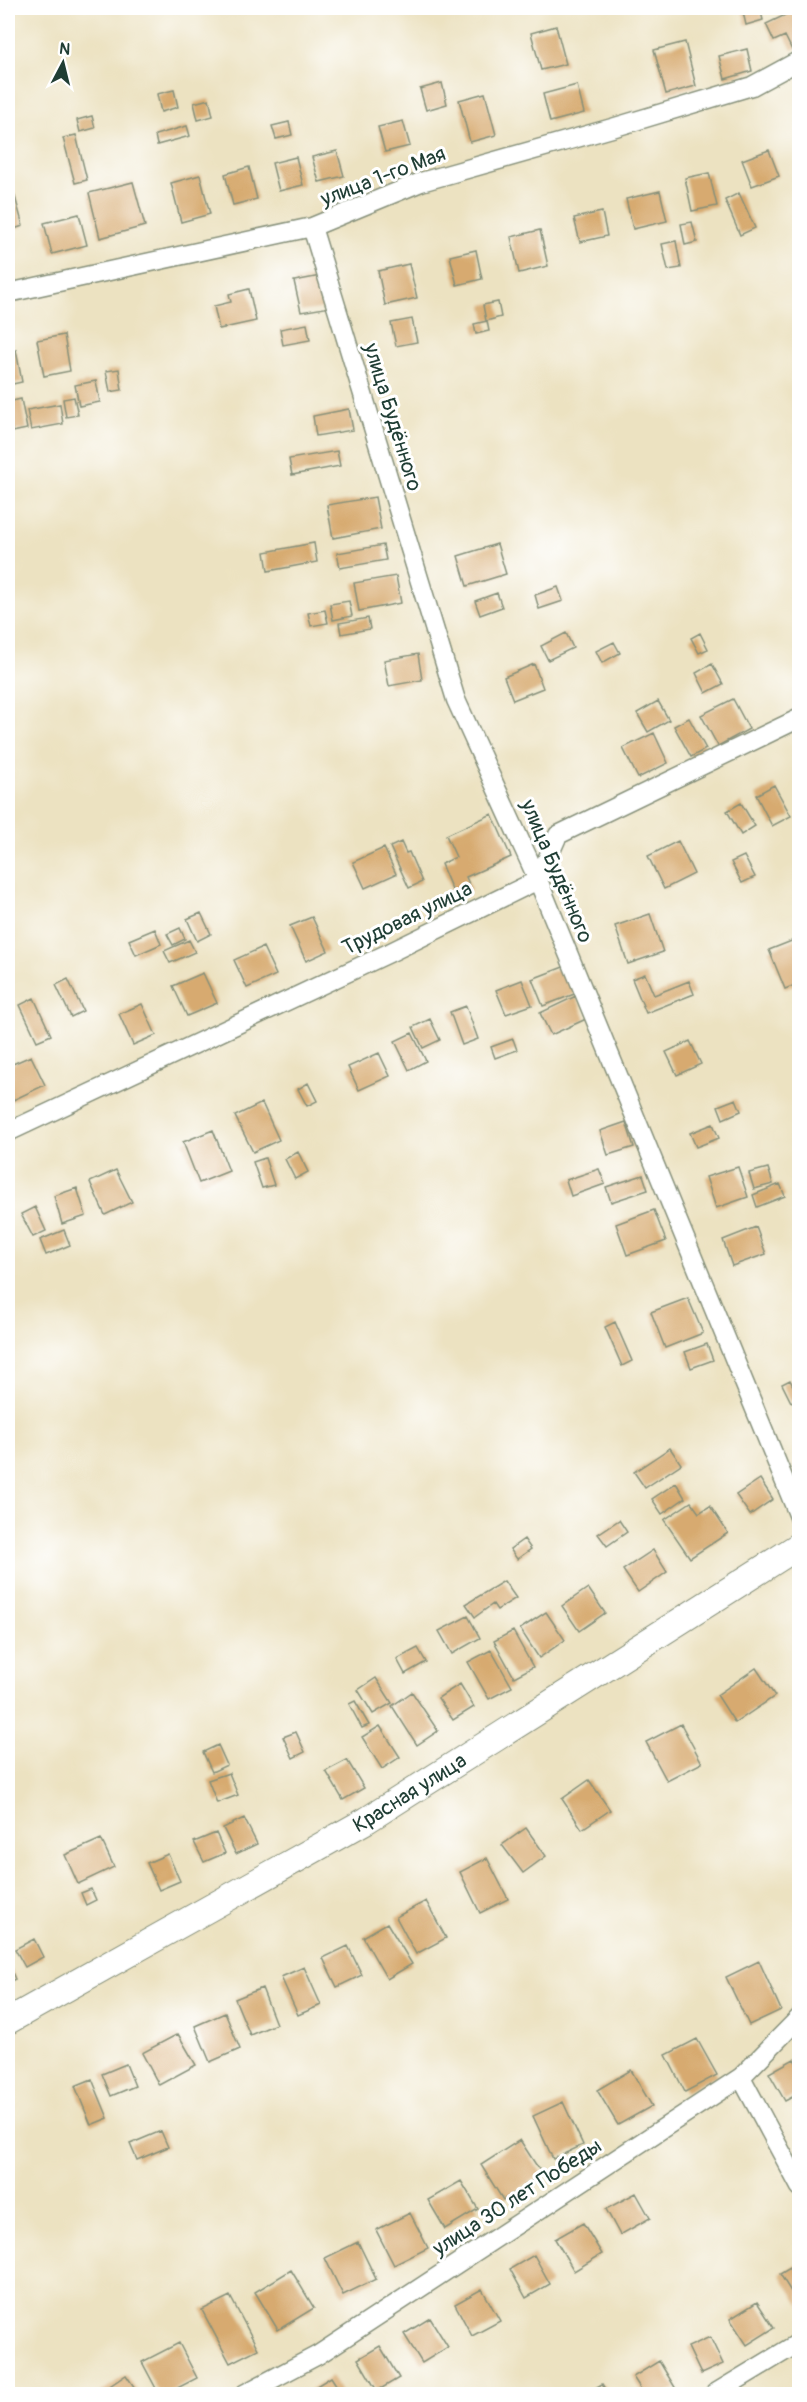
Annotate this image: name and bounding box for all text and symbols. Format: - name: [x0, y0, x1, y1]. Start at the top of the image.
- north arrow: [33, 33, 93, 93]
- text: N: [58, 39, 71, 60]
- street label: улица 1-го Мая: [316, 140, 450, 213]
- street label: улица Будённого: [357, 339, 428, 494]
- street label: улица Будённого: [514, 795, 599, 947]
- street label: Трудовая улица: [338, 875, 477, 962]
- street label: Красная улица: [348, 1747, 472, 1839]
- street label: улица 30 лет Победы: [427, 2133, 607, 2263]

